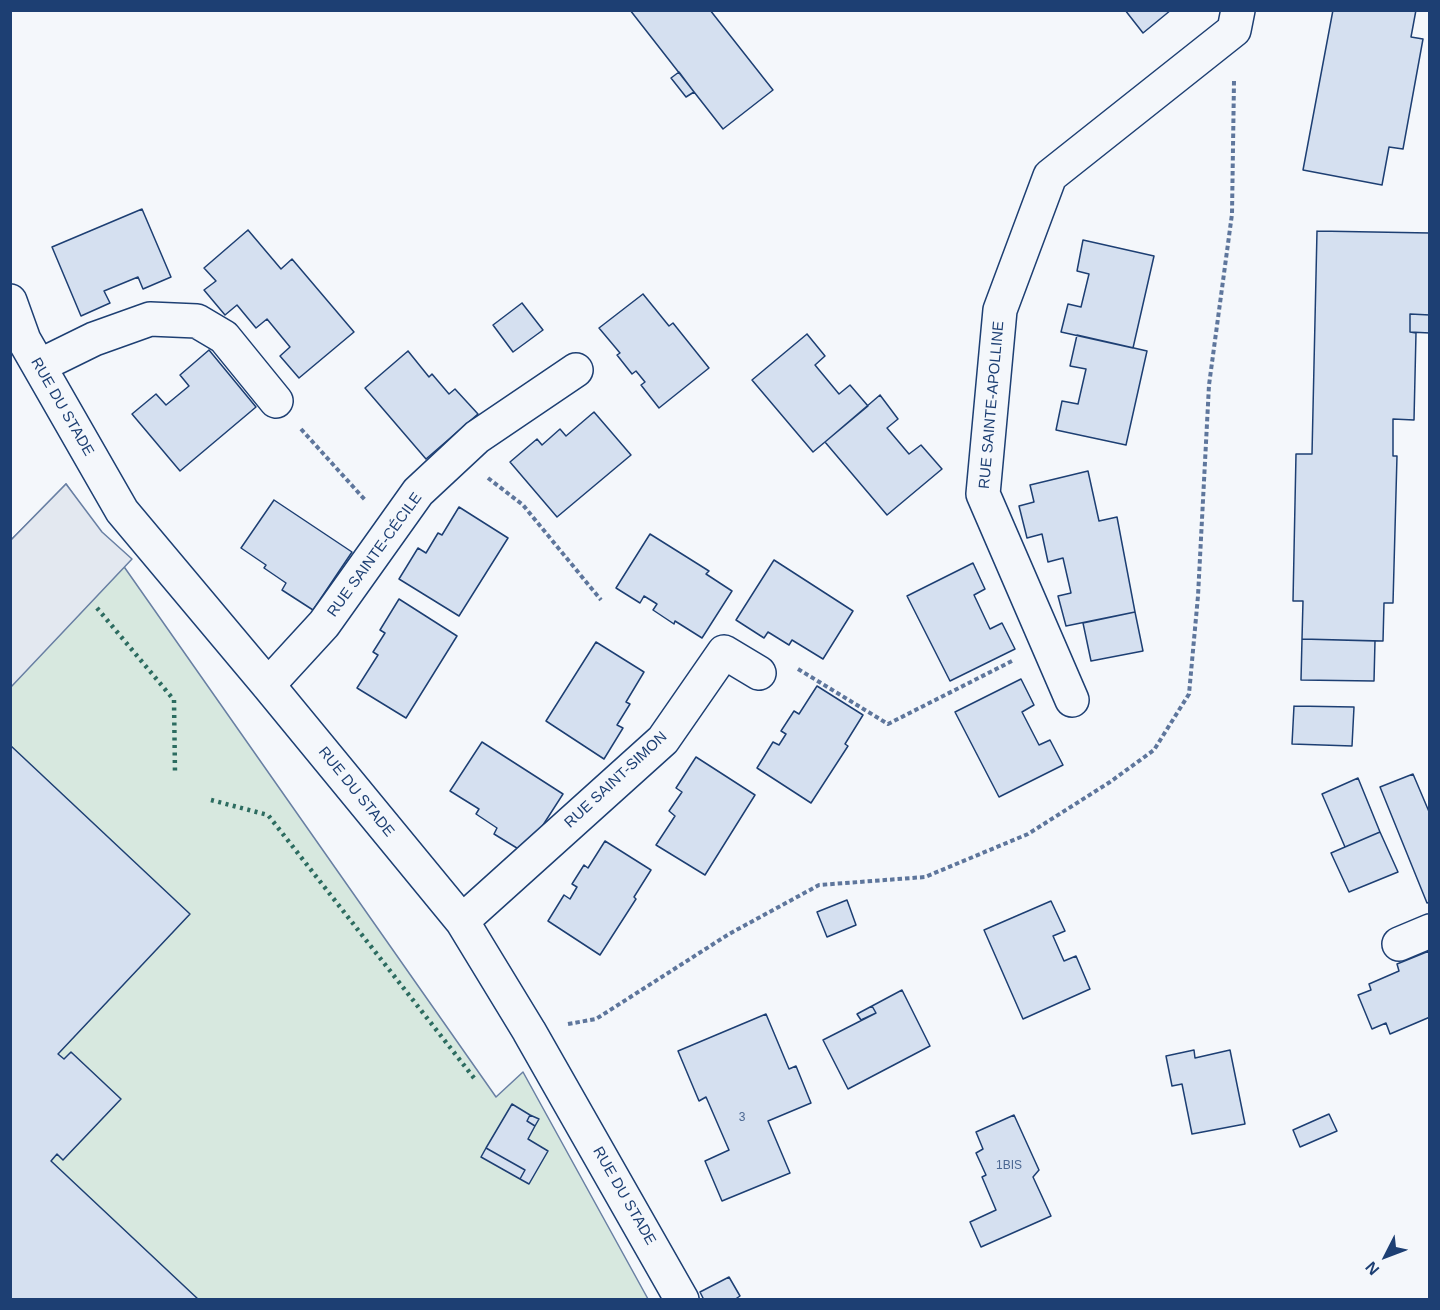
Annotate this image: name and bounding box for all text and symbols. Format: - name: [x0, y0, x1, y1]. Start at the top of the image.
- street label: RUE SAINTE-APOLLINE: [976, 320, 1008, 490]
- street label: RUE DU STADE: [27, 355, 97, 459]
- street label: RUE SAINTE-CÉCILE: [324, 489, 426, 621]
- street label: RUE SAINT-SIMON: [561, 728, 671, 832]
- street label: RUE DU STADE: [314, 743, 398, 841]
- house number: 3: [739, 1111, 745, 1125]
- street label: RUE DU STADE: [589, 1144, 659, 1248]
- house number: 1BIS: [996, 1159, 1022, 1173]
- north arrow: [1356, 1226, 1416, 1286]
- text: N: [1362, 1258, 1382, 1278]

